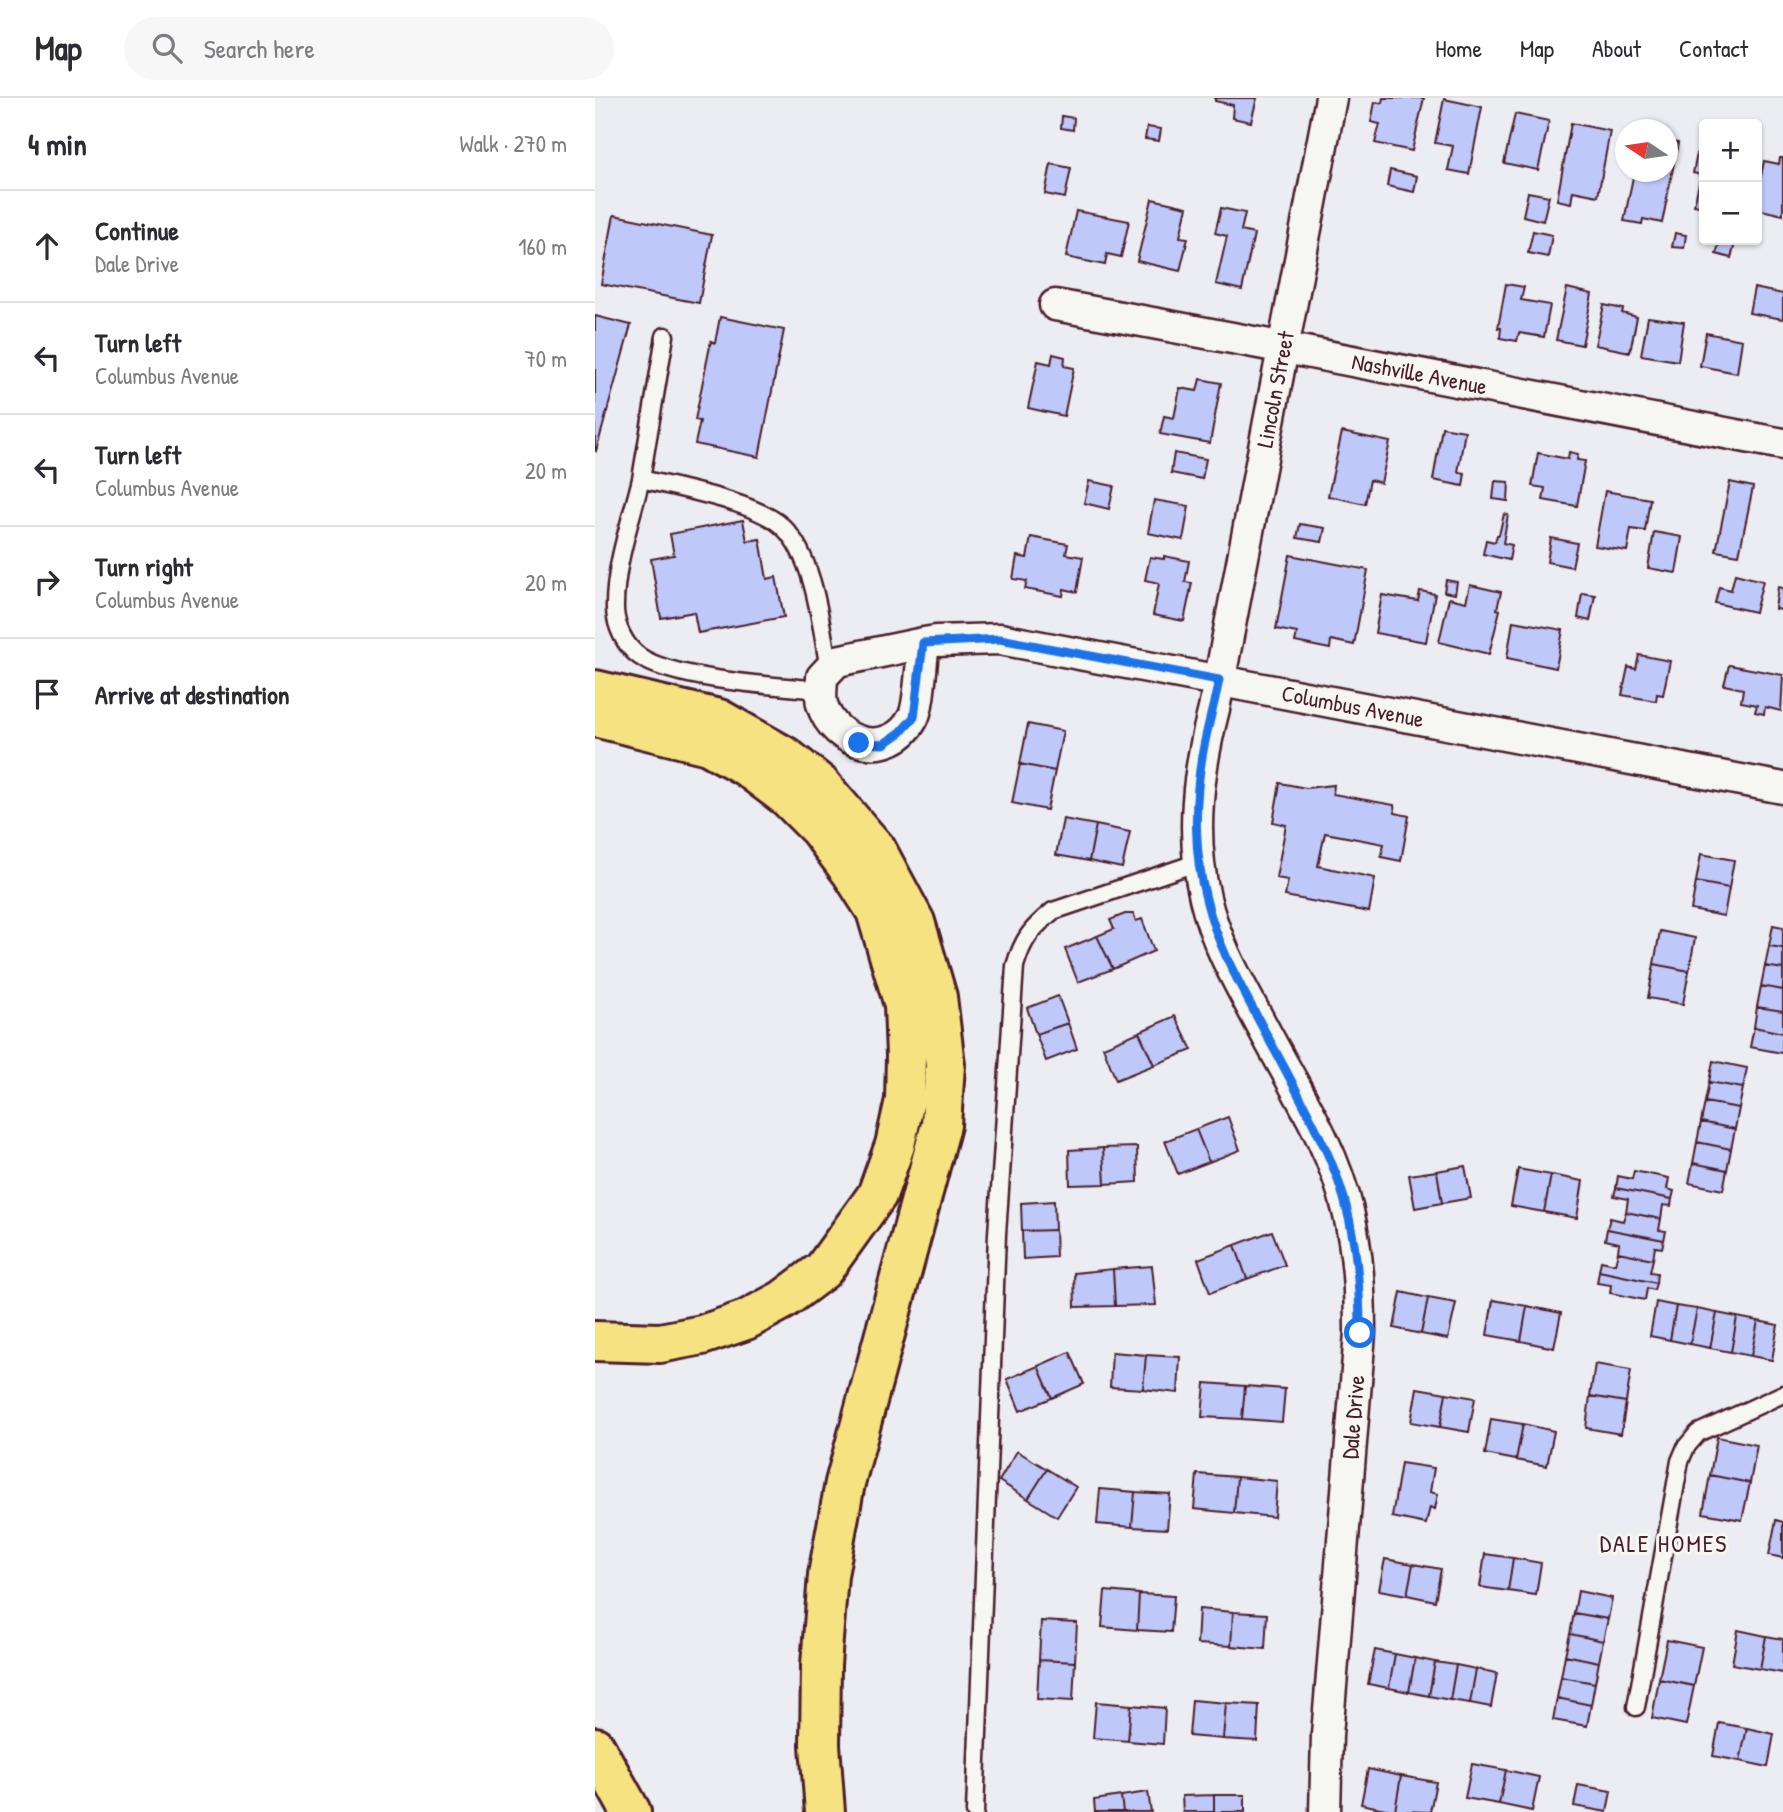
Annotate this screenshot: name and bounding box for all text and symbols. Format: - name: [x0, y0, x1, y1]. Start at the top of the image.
- search box: [124, 17, 614, 80]
- text: Map: [35, 26, 82, 70]
- icon: search: [148, 29, 186, 67]
- text: Search here: [204, 31, 315, 66]
- text: Home: [1435, 32, 1482, 64]
- text: Map: [1520, 32, 1554, 64]
- text: About: [1592, 32, 1641, 64]
- text: Contact: [1679, 32, 1748, 64]
- north arrow: [1615, 119, 1678, 182]
- map controls: [1699, 119, 1762, 245]
- button: +: [1699, 119, 1762, 182]
- text: 4 min: [28, 124, 87, 164]
- text: Walk · 270 m: [460, 128, 567, 159]
- button: −: [1699, 182, 1762, 245]
- text: Continue: [95, 213, 179, 248]
- icon: ahead: [28, 227, 66, 265]
- text: 160 m: [518, 231, 567, 262]
- text: Dale Drive: [95, 248, 179, 279]
- text: Turn left: [95, 325, 181, 360]
- street label: Lincoln Street: [1248, 327, 1301, 450]
- icon: left: [28, 339, 66, 377]
- text: 70 m: [524, 343, 567, 374]
- street label: Nashville Avenue: [1349, 345, 1490, 402]
- text: Columbus Avenue: [95, 360, 239, 391]
- text: Turn left: [95, 437, 181, 472]
- icon: left: [28, 451, 66, 489]
- text: 20 m: [525, 455, 567, 486]
- text: Columbus Avenue: [95, 472, 239, 503]
- text: Turn right: [95, 549, 193, 584]
- icon: right: [28, 563, 66, 601]
- text: 20 m: [525, 567, 567, 598]
- text: Columbus Avenue: [95, 584, 239, 615]
- icon: arrive: [28, 675, 66, 713]
- text: Arrive at destination: [95, 677, 290, 712]
- street label: Columbus Avenue: [1279, 677, 1426, 734]
- route end: [843, 727, 874, 758]
- route start: [1344, 1317, 1375, 1348]
- street label: Dale Drive: [1334, 1374, 1371, 1460]
- district label: DALE HOMES: [1600, 1527, 1728, 1559]

